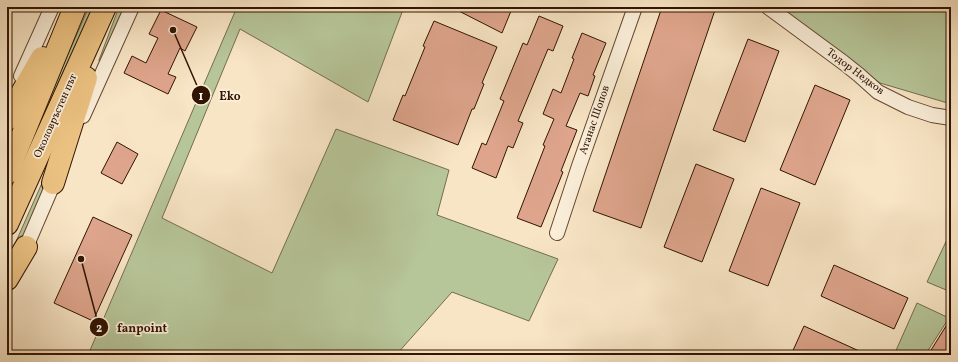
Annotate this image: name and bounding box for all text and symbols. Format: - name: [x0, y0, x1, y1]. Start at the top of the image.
- street label: Тодор Недков: [823, 45, 887, 99]
- street label: Околовръстен път: [31, 71, 81, 161]
- callout: Eko: [191, 83, 249, 107]
- street label: Атанас Шопов: [576, 83, 614, 157]
- text: 1: [199, 89, 204, 105]
- text: Eko: [219, 89, 241, 105]
- callout: fanpoint: [89, 315, 176, 339]
- text: 2: [96, 321, 102, 337]
- text: fanpoint: [117, 321, 168, 337]

